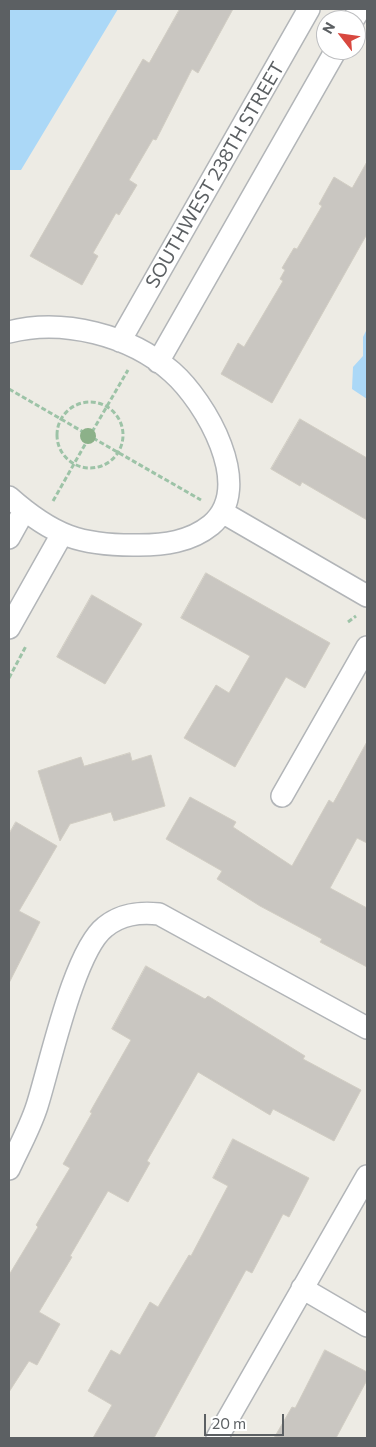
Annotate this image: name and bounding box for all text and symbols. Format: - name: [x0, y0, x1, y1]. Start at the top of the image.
- north arrow: [316, 10, 366, 60]
- text: N: [318, 19, 338, 37]
- street label: SOUTHWEST 238TH STREET: [141, 58, 289, 292]
- scale bar: [206, 1404, 286, 1436]
- text: 20 m: [212, 1414, 246, 1432]

